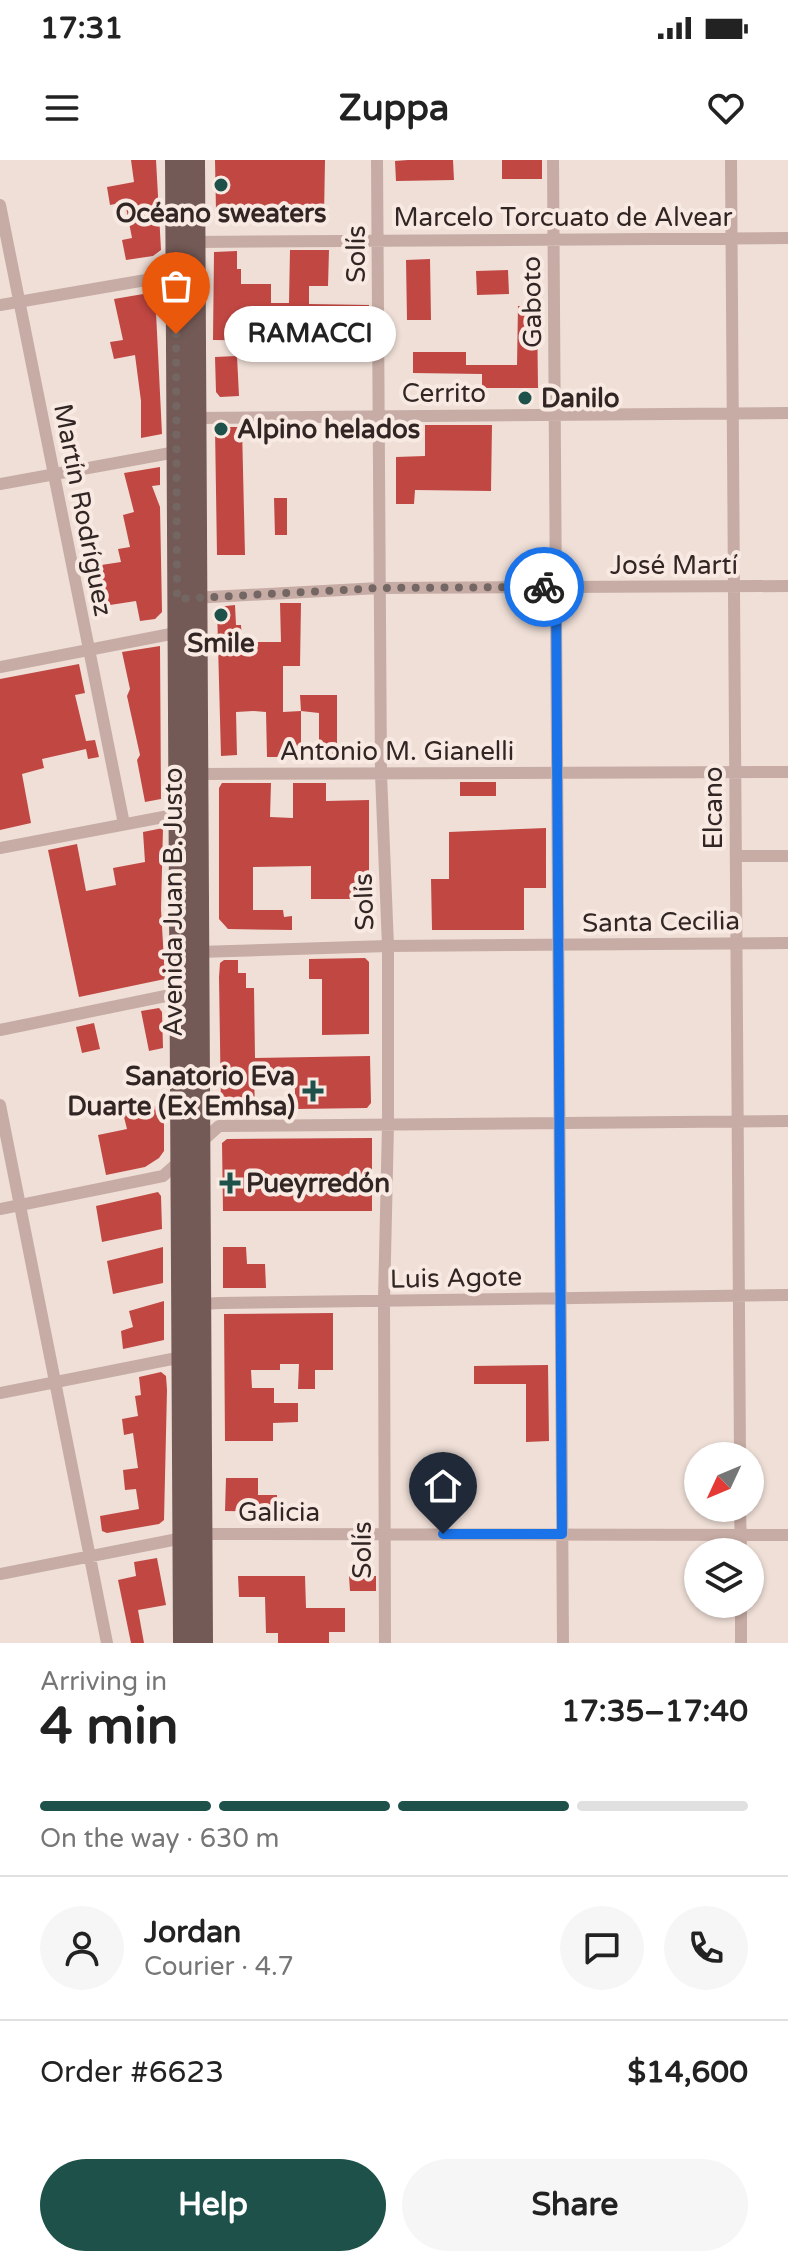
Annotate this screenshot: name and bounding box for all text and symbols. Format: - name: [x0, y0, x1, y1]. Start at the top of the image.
- text: 17:31: [40, 10, 123, 47]
- icon: menu: [40, 86, 84, 130]
- icon: heart: [704, 86, 748, 130]
- text: Zuppa: [339, 87, 449, 130]
- marker: Océano sweaters: [212, 176, 230, 194]
- place label: Océano sweaters: [116, 198, 326, 229]
- street label: Marcelo Torcuato de Alvear: [393, 202, 733, 233]
- street label: Solís: [341, 225, 372, 283]
- pin: [142, 252, 210, 334]
- street label: Gaboto: [516, 256, 548, 348]
- icon: bag: [154, 264, 198, 308]
- callout: RAMACCI: [224, 306, 396, 362]
- text: RAMACCI: [247, 318, 373, 349]
- street label: Cerrito: [402, 378, 486, 409]
- place label: Danilo: [541, 383, 620, 414]
- marker: Danilo: [516, 389, 534, 407]
- street label: Martín Rodríguez: [47, 401, 119, 619]
- place label: Alpino helados: [237, 414, 420, 445]
- marker: Alpino helados: [212, 420, 230, 438]
- courier: [504, 547, 584, 627]
- street label: José Martí: [610, 550, 738, 581]
- icon: bike: [522, 565, 566, 609]
- marker: Smile: [212, 606, 230, 624]
- place label: Smile: [187, 628, 255, 659]
- street label: Antonio M. Gianelli: [280, 736, 514, 767]
- street label: Elcano: [698, 766, 729, 850]
- street label: Avenida Juan B. Justo: [158, 767, 189, 1037]
- street label: Solís: [348, 873, 380, 931]
- street label: Santa Cecilia: [582, 905, 740, 939]
- place label: Sanatorio Eva Duarte (Ex Emhsa): [67, 1061, 295, 1122]
- marker: Sanatorio Eva Duarte (Ex Emhsa): [302, 1080, 324, 1102]
- place label: Pueyrredón: [246, 1168, 390, 1199]
- marker: Pueyrredón: [221, 1174, 239, 1192]
- street label: Luis Agote: [390, 1261, 522, 1295]
- north arrow: [684, 1442, 764, 1522]
- map controls: [684, 1442, 764, 1618]
- pin: [409, 1452, 477, 1534]
- icon: home: [421, 1464, 465, 1508]
- street label: Galicia: [238, 1497, 320, 1528]
- street label: Solís: [347, 1521, 378, 1579]
- button: layers: [684, 1538, 764, 1618]
- text: Arriving in: [40, 1666, 167, 1697]
- text: 17:35–17:40: [561, 1693, 748, 1730]
- text: 4 min: [40, 1695, 179, 1758]
- text: On the way · 630 m: [40, 1823, 279, 1854]
- button: person: [40, 1906, 124, 1990]
- button: chat: [560, 1906, 644, 1990]
- button: phone: [664, 1906, 748, 1990]
- text: Jordan: [144, 1914, 241, 1951]
- text: Courier · 4.7: [144, 1951, 294, 1982]
- text: Order #6623: [40, 2054, 224, 2091]
- text: $14,600: [628, 2054, 748, 2091]
- button: Help: [40, 2159, 386, 2251]
- button: Share: [402, 2159, 748, 2251]

